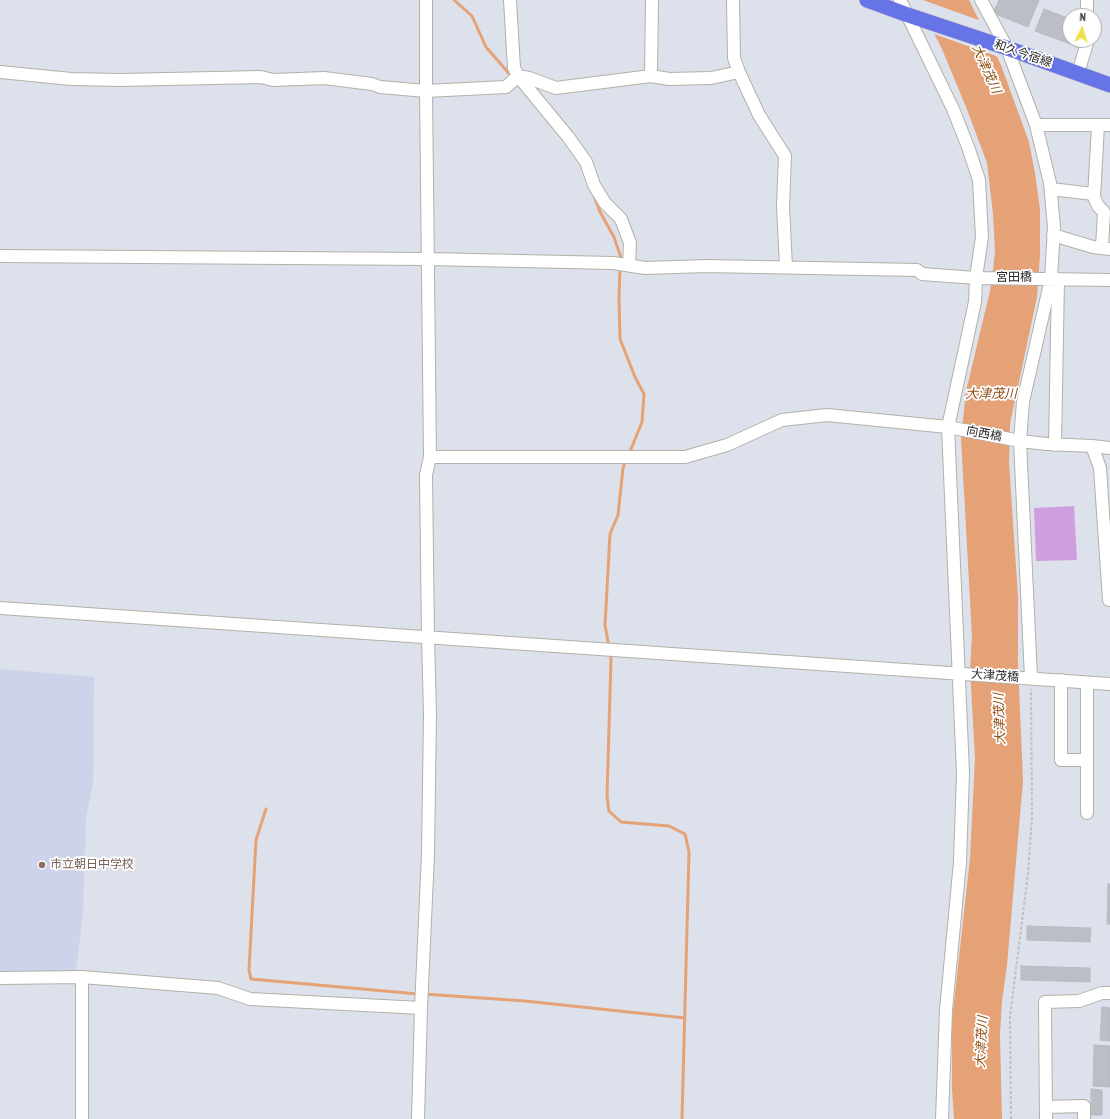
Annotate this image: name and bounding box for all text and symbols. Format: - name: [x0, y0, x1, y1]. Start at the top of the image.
- north arrow: [1062, 8, 1102, 48]
- text: N: [1079, 10, 1086, 24]
- street label: 和久今宿線: [992, 37, 1054, 71]
- water label: 大津茂川: [968, 42, 1004, 96]
- street label: 宮田橋: [996, 271, 1032, 285]
- water label: 大津茂川: [965, 386, 1017, 402]
- street label: 向西橋: [965, 423, 1003, 445]
- street label: 大津茂橋: [971, 667, 1019, 685]
- water label: 大津茂川: [991, 693, 1009, 745]
- place label: 市立朝日中学校: [50, 858, 134, 872]
- marker: 市立朝日中学校: [37, 860, 47, 870]
- water label: 大津茂川: [973, 1016, 991, 1068]

